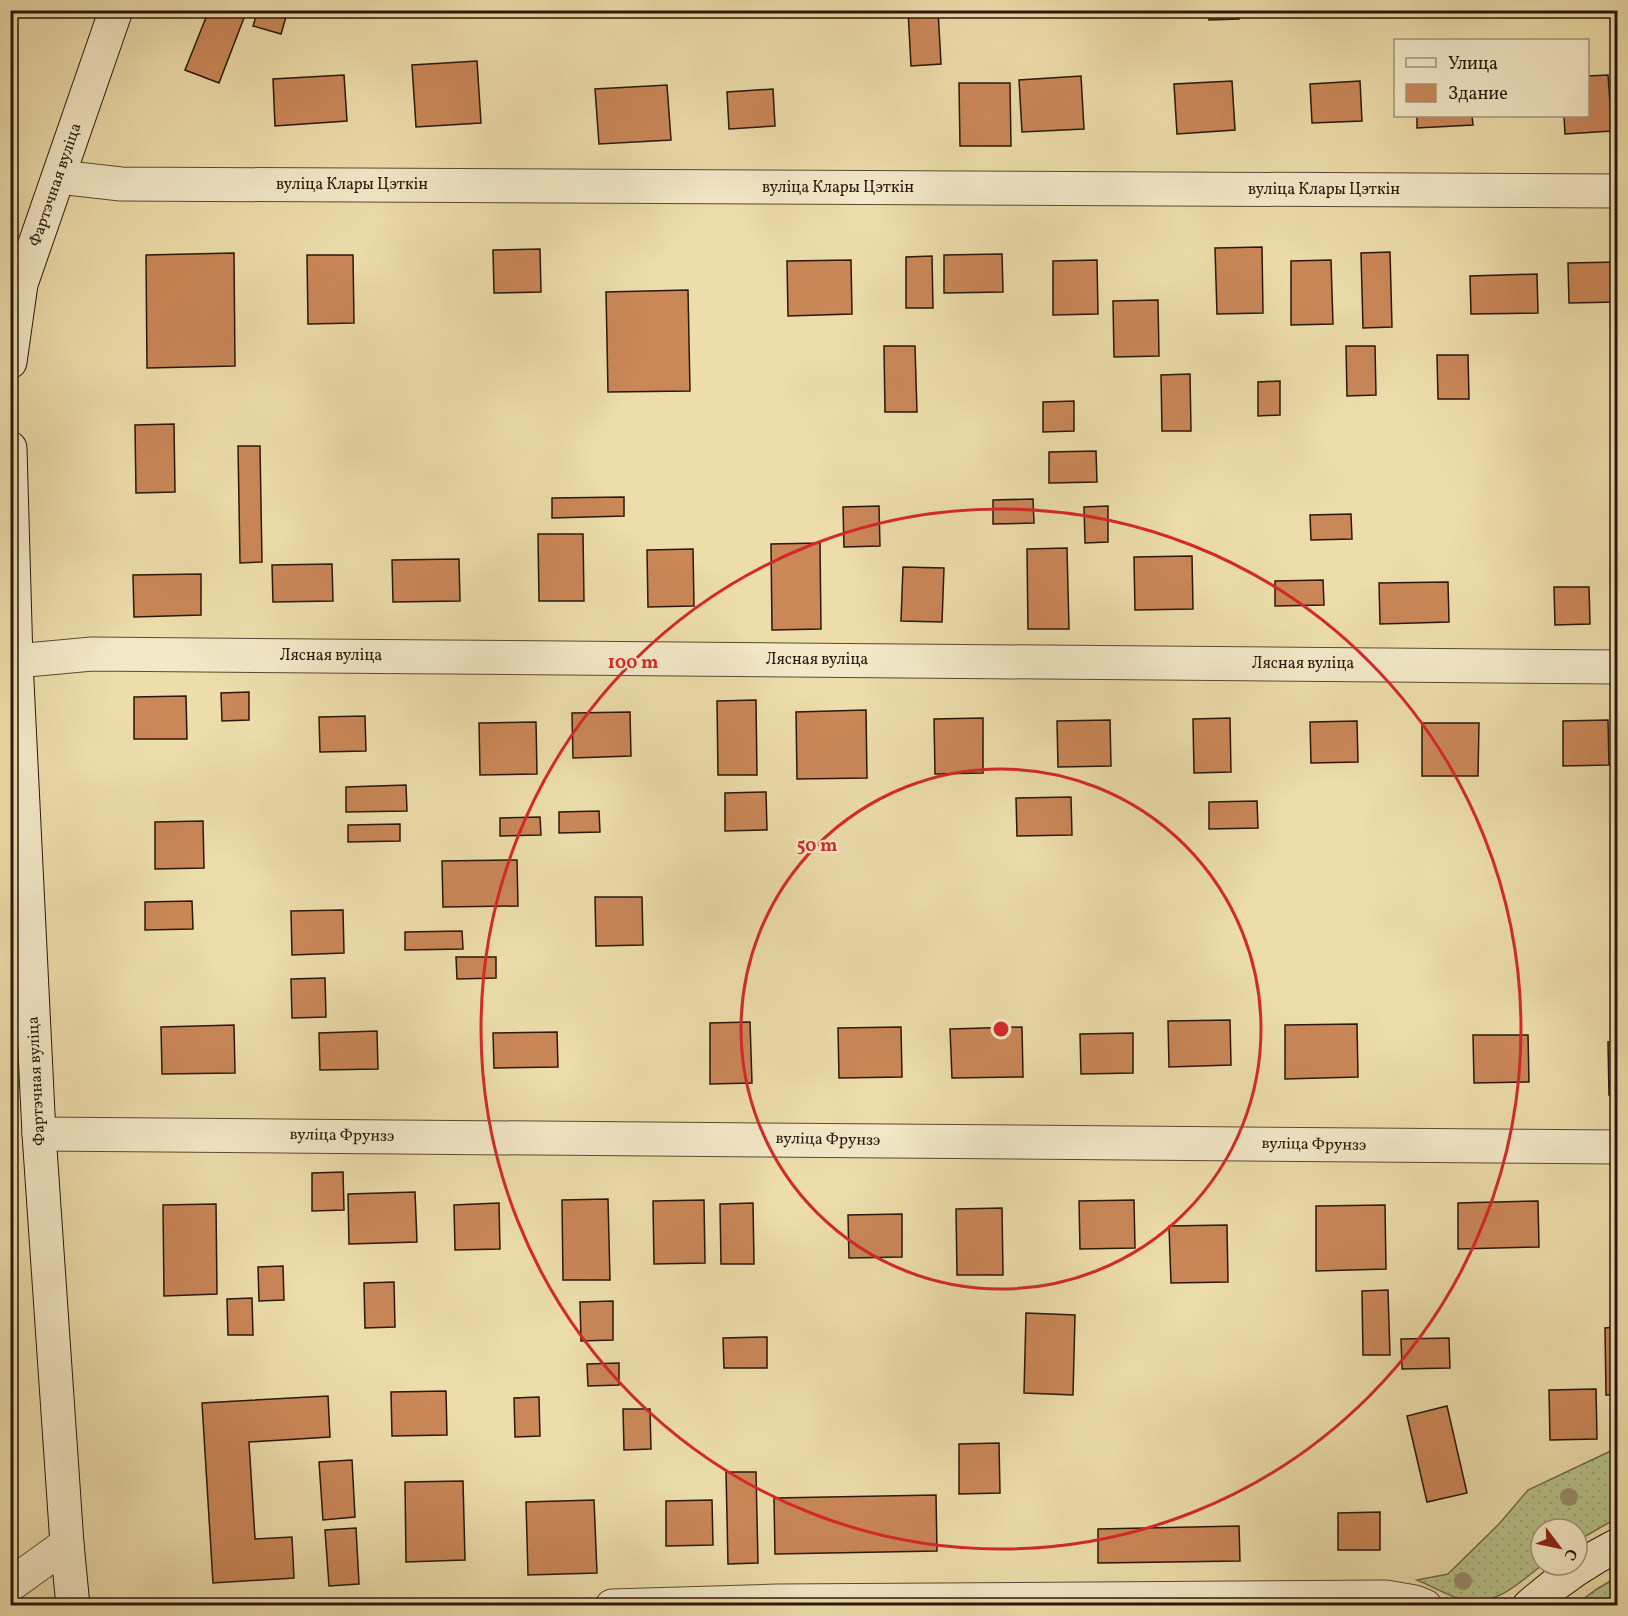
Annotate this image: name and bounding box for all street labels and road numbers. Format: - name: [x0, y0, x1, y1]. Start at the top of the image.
- street label: Фартэчная вуліца: [24, 120, 88, 250]
- street label: вуліца Клары Цэткін: [276, 174, 428, 196]
- street label: вуліца Клары Цэткін: [762, 177, 914, 199]
- street label: вуліца Клары Цэткін: [1248, 179, 1400, 201]
- street label: Лясная вуліца: [280, 645, 382, 667]
- street label: Лясная вуліца: [766, 649, 868, 671]
- street label: Лясная вуліца: [1252, 653, 1354, 675]
- street label: Фартэчная вуліца: [23, 1016, 51, 1146]
- street label: вуліца Фрунзэ: [289, 1124, 395, 1148]
- street label: вуліца Фрунзэ: [775, 1128, 881, 1152]
- street label: вуліца Фрунзэ: [1261, 1133, 1367, 1157]

